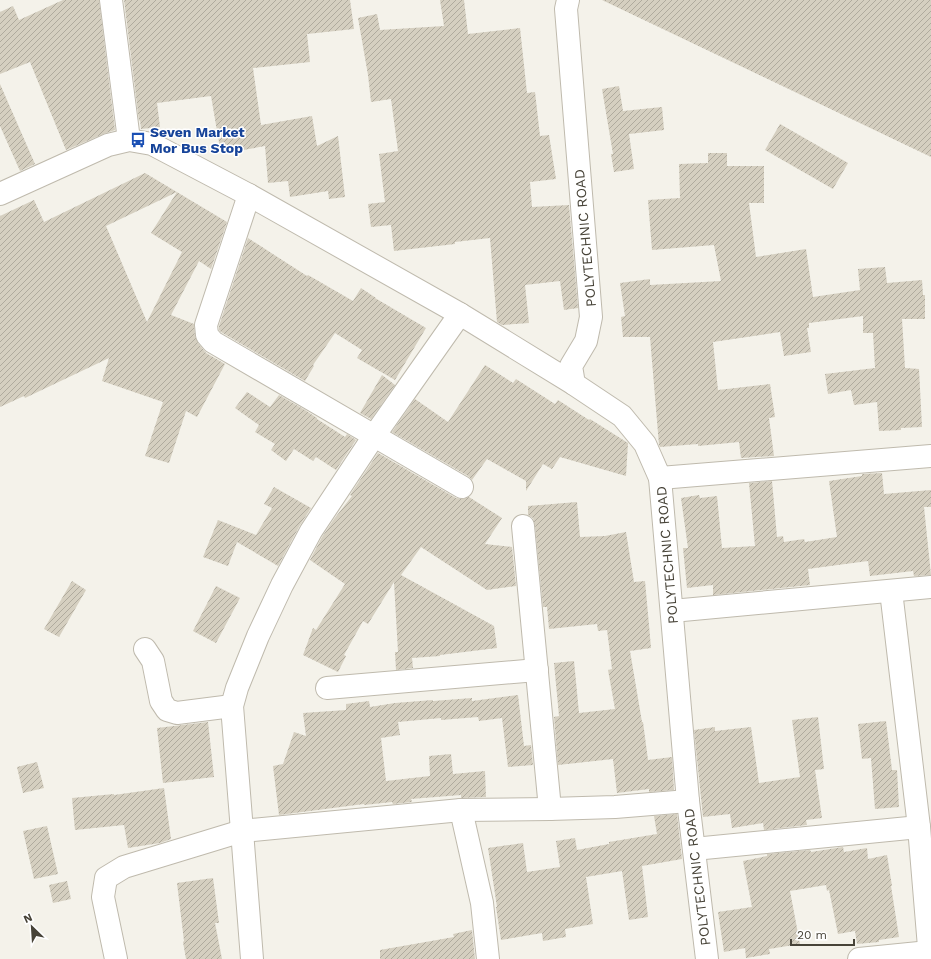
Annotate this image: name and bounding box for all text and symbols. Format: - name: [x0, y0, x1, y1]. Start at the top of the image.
- place label: Seven Market Mor Bus Stop: [150, 124, 245, 156]
- bus stop icon: Seven Market Mor Bus Stop: [129, 131, 147, 149]
- street label: POLYTECHNIC ROAD: [571, 168, 599, 308]
- street label: POLYTECHNIC ROAD: [653, 485, 681, 625]
- street label: POLYTECHNIC ROAD: [681, 807, 713, 947]
- north arrow: [12, 907, 52, 947]
- text: N: [22, 911, 34, 926]
- scale bar: [791, 921, 854, 947]
- text: 20 m: [797, 928, 827, 942]

